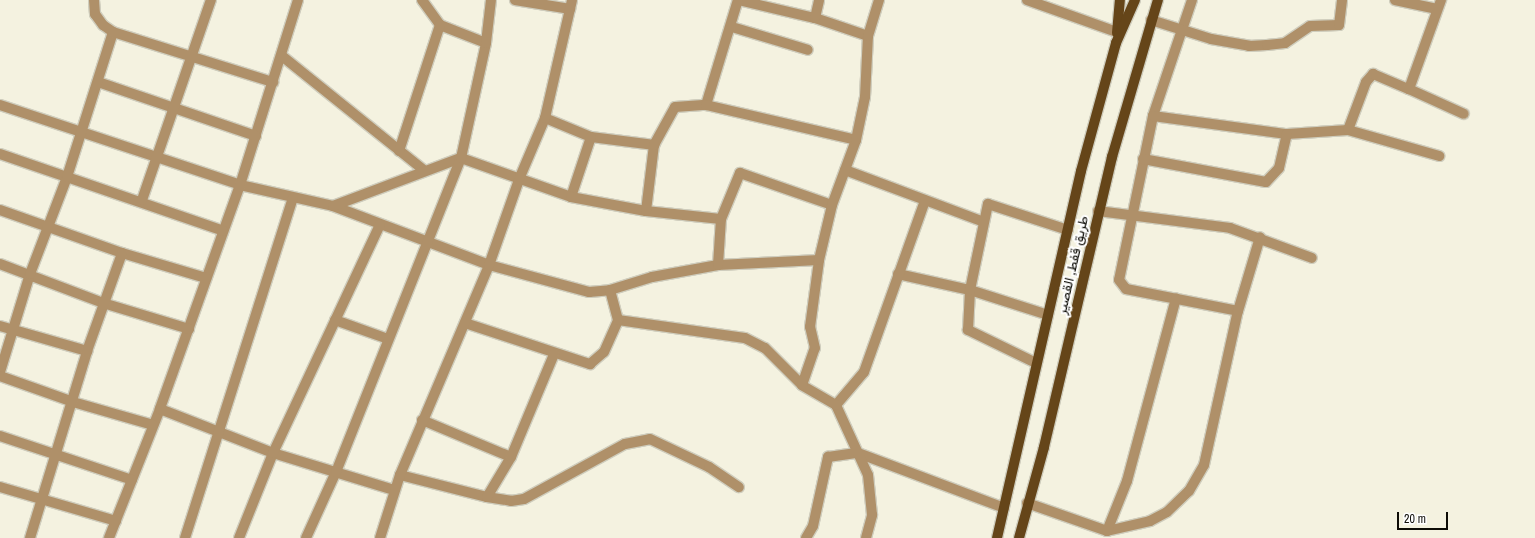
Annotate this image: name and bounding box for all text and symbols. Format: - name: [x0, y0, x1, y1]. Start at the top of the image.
- street label: طريق قفط, القصير: [1053, 214, 1091, 316]
- scale bar: [1399, 504, 1450, 530]
- text: 20 m: [1404, 511, 1426, 527]

